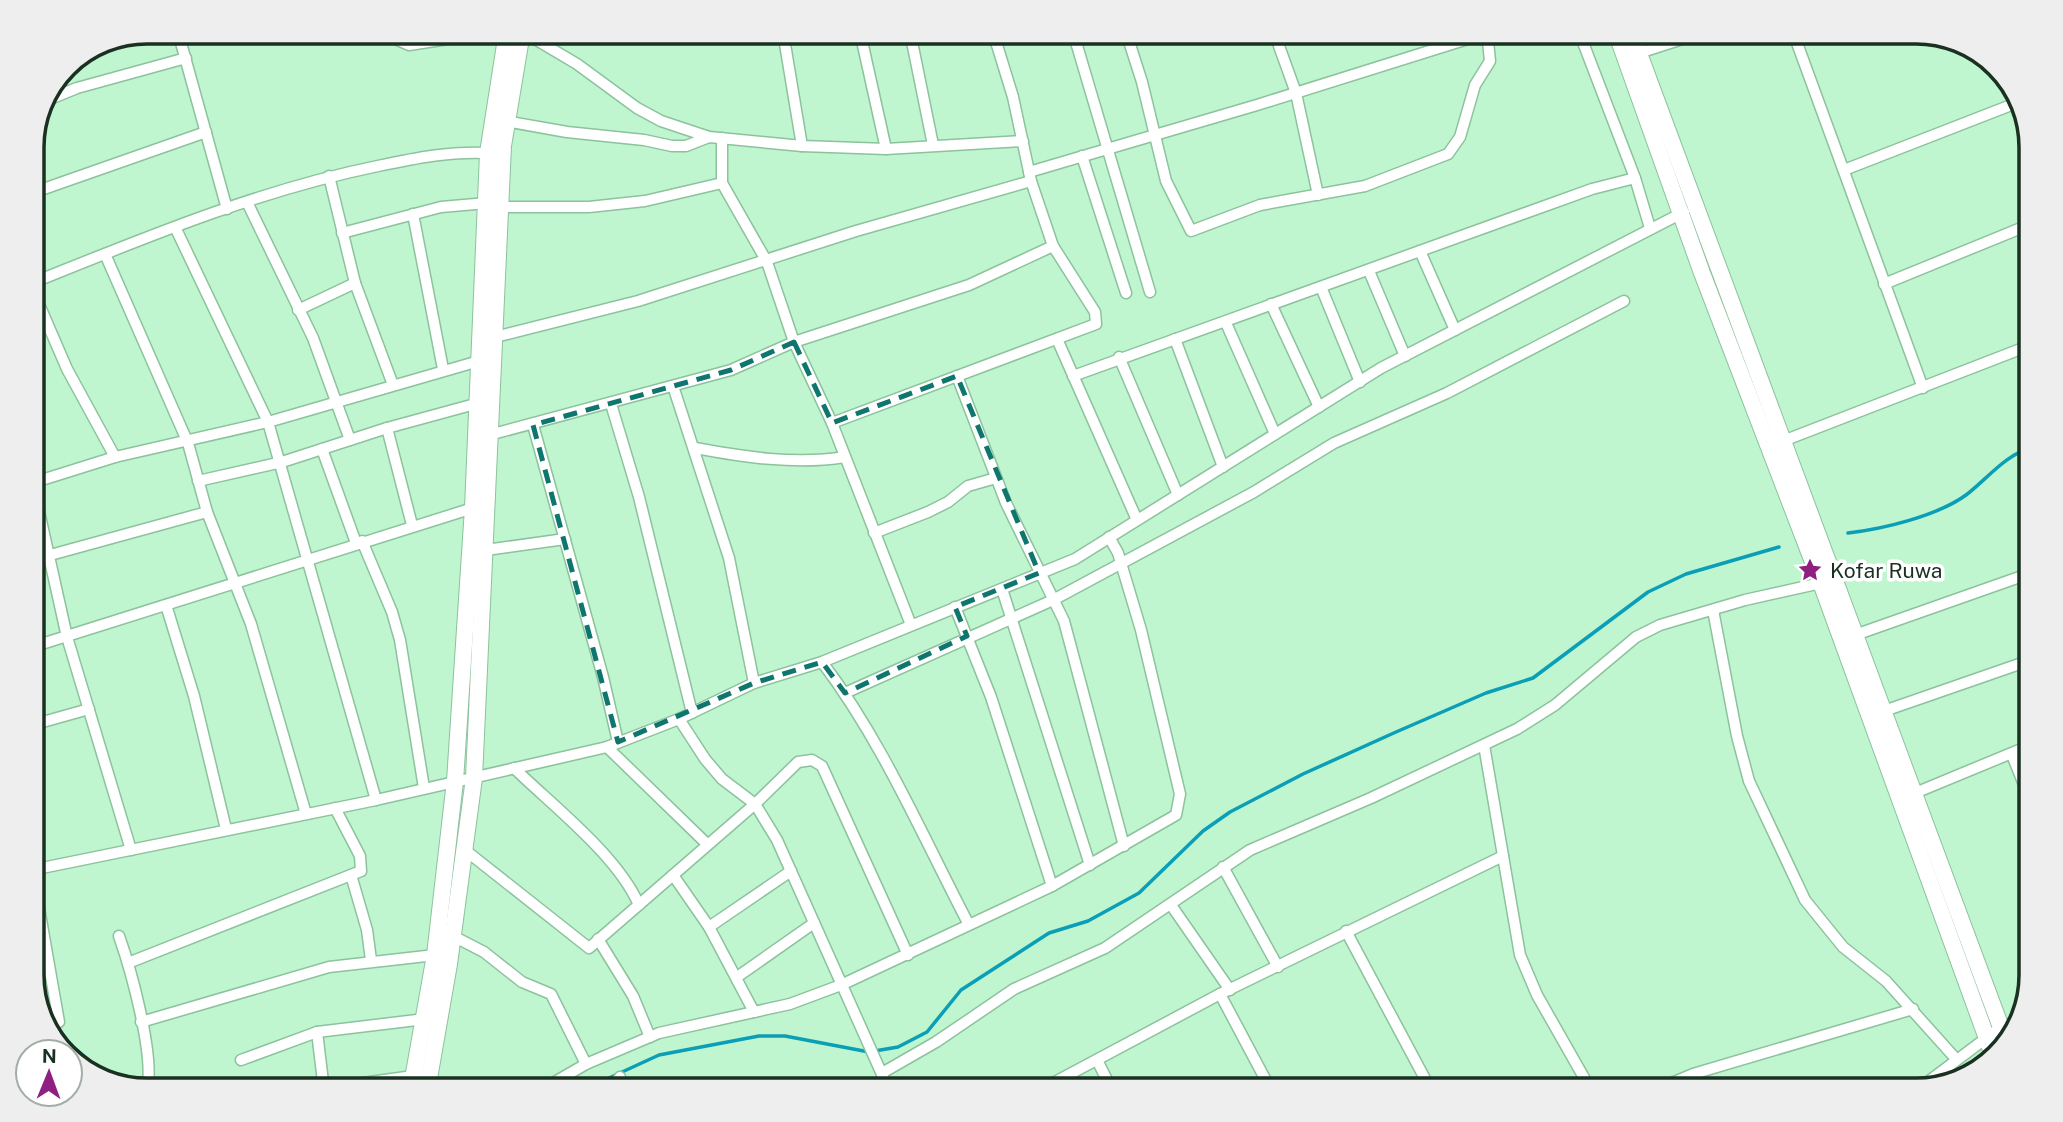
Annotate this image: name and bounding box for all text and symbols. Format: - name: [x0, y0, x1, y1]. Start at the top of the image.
- place icon: Kofar Ruwa: [1796, 556, 1824, 584]
- place label: Kofar Ruwa: [1830, 558, 1942, 583]
- north arrow: [14, 1038, 84, 1108]
- text: N: [42, 1045, 57, 1067]

